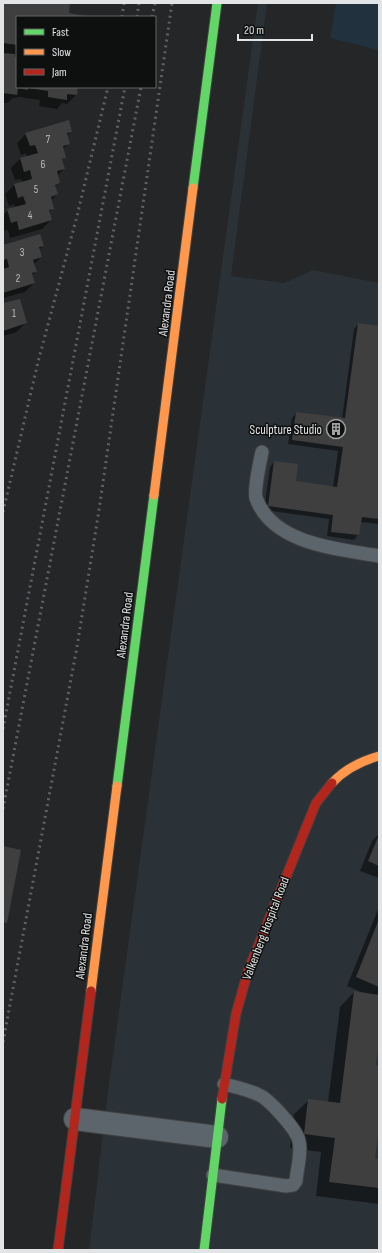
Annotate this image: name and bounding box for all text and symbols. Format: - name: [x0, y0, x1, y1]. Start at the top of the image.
- legend: [16, 16, 156, 88]
- scale bar: [238, 16, 312, 42]
- text: 20 m: [244, 23, 264, 38]
- text: Fast: [52, 25, 69, 40]
- text: Slow: [52, 45, 71, 60]
- text: Jam: [51, 65, 67, 80]
- house number: 7: [46, 133, 51, 146]
- house number: 6: [41, 158, 46, 171]
- house number: 5: [34, 183, 38, 196]
- house number: 4: [28, 209, 33, 222]
- house number: 3: [20, 246, 25, 259]
- street label: Alexandra Road: [155, 269, 179, 338]
- house number: 2: [16, 272, 21, 285]
- house number: 1: [12, 307, 16, 320]
- building icon: Sculpture Studio: [325, 418, 347, 440]
- place label: Sculpture Studio: [250, 422, 322, 438]
- street label: Alexandra Road: [113, 591, 137, 660]
- street label: Valkenberg Hospital Road: [239, 875, 293, 982]
- street label: Alexandra Road: [72, 912, 96, 981]

